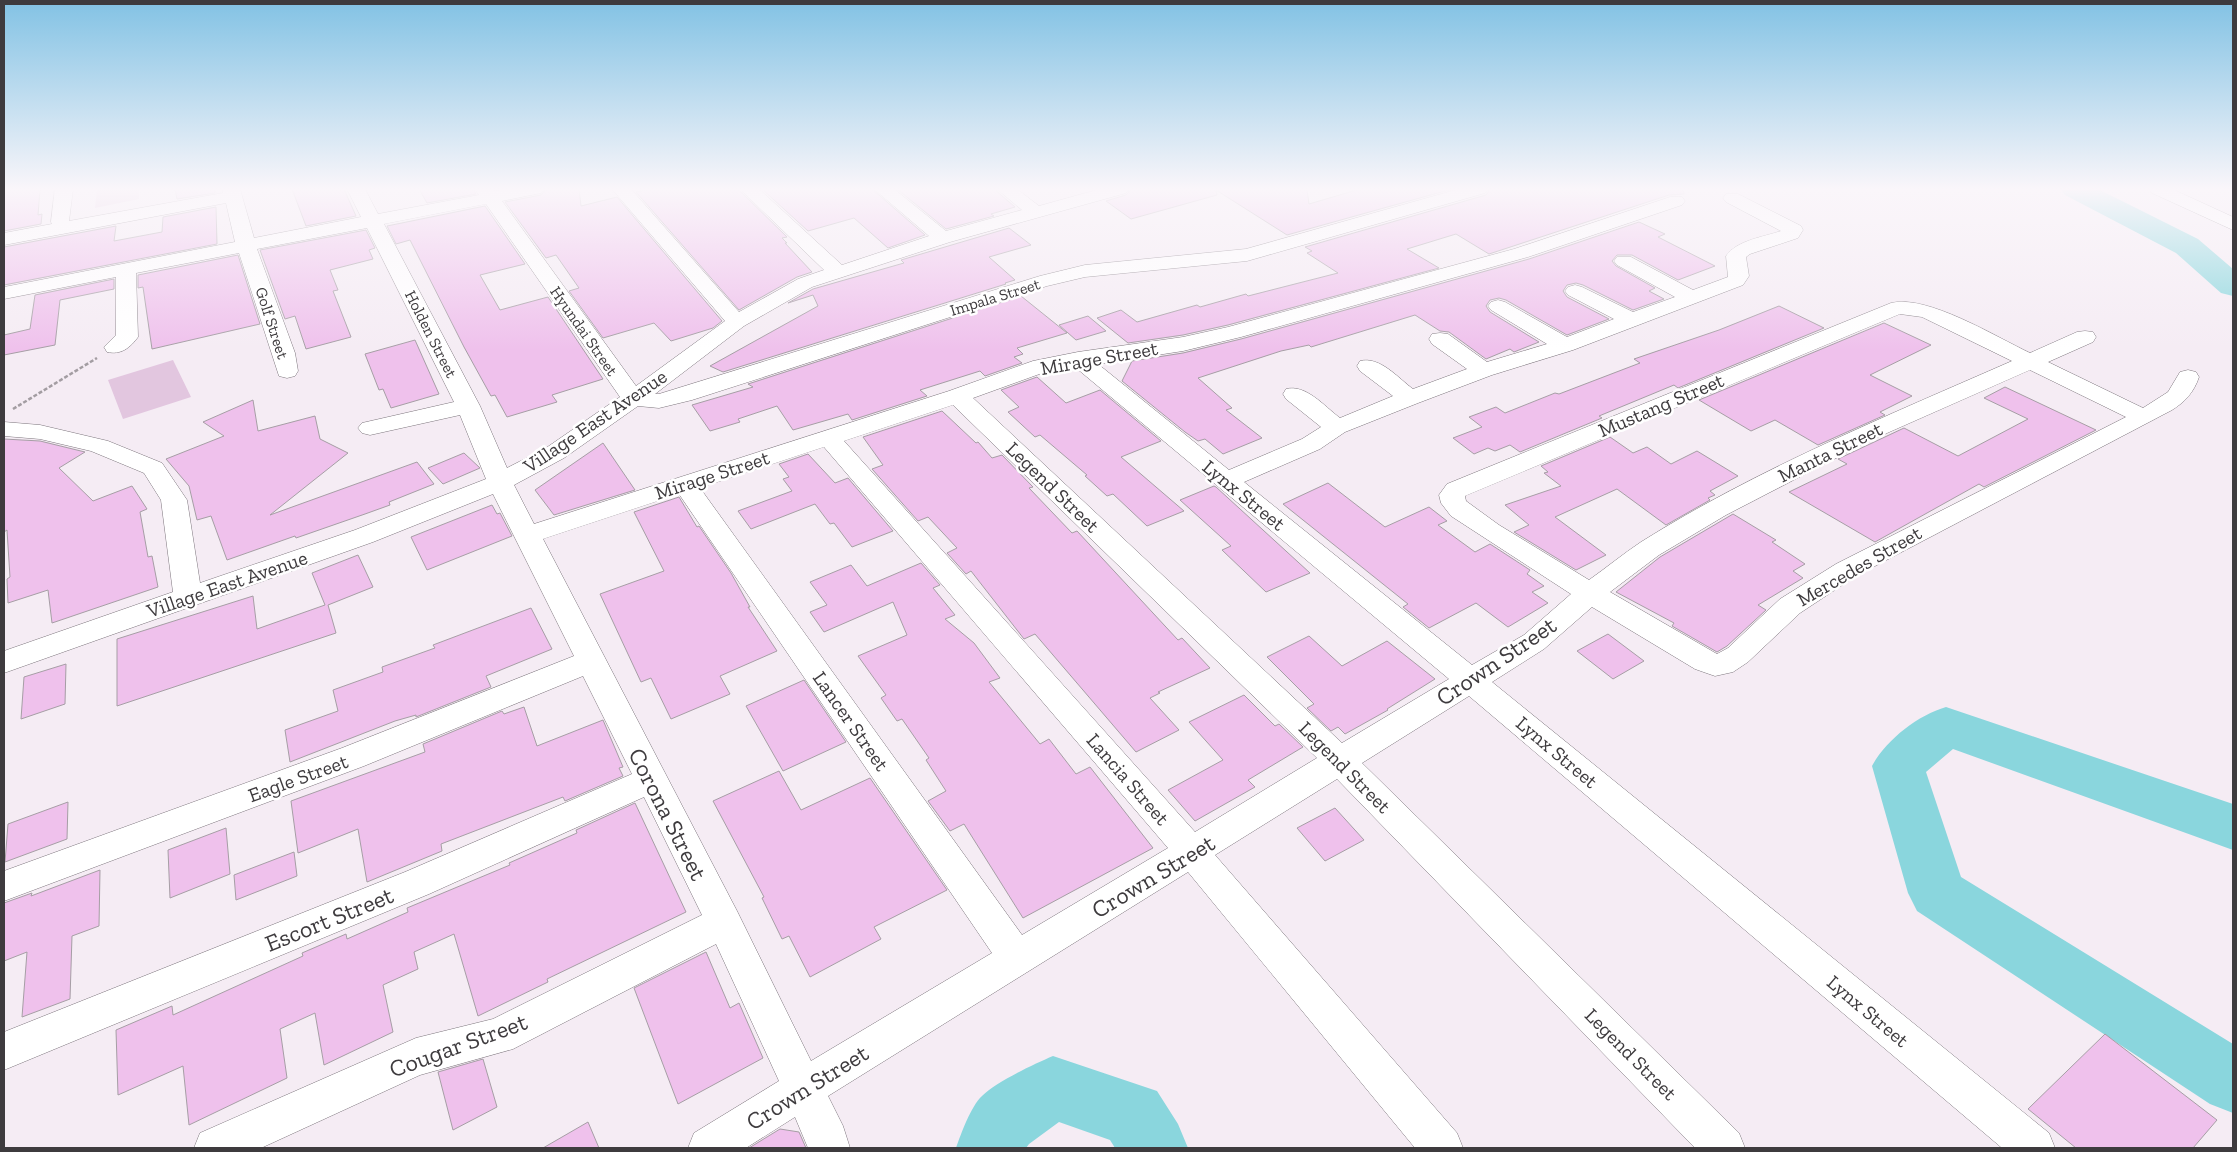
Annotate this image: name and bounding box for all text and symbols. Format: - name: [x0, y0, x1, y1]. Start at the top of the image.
- street label: Impala Street: [948, 274, 1042, 320]
- street label: Hyundai Street: [546, 283, 622, 379]
- street label: Golf Street: [251, 285, 293, 361]
- street label: Holden Street: [401, 287, 461, 381]
- street label: Mirage Street: [1038, 336, 1160, 380]
- street label: Village East Avenue: [518, 364, 671, 479]
- street label: Mustang Street: [1595, 368, 1728, 442]
- street label: Manta Street: [1774, 416, 1887, 488]
- street label: Legend Street: [1001, 437, 1105, 538]
- street label: Mirage Street: [652, 445, 773, 505]
- street label: Lynx Street: [1198, 454, 1291, 536]
- street label: Mercedes Street: [1792, 520, 1926, 611]
- street label: Village East Avenue: [143, 545, 310, 623]
- street label: Crown Street: [1430, 610, 1562, 712]
- street label: Lancer Street: [808, 667, 894, 776]
- street label: Lynx Street: [1511, 711, 1603, 793]
- street label: Legend Street: [1294, 716, 1396, 818]
- street label: Lancia Street: [1082, 728, 1175, 830]
- street label: Corona Street: [622, 743, 714, 885]
- street label: Eagle Street: [245, 749, 352, 807]
- street label: Crown Street: [1086, 828, 1220, 924]
- street label: Escort Street: [261, 880, 397, 958]
- street label: Lynx Street: [1822, 970, 1914, 1052]
- street label: Legend Street: [1580, 1003, 1682, 1105]
- street label: Cougar Street: [385, 1007, 531, 1083]
- street label: Crown Street: [741, 1038, 873, 1136]

